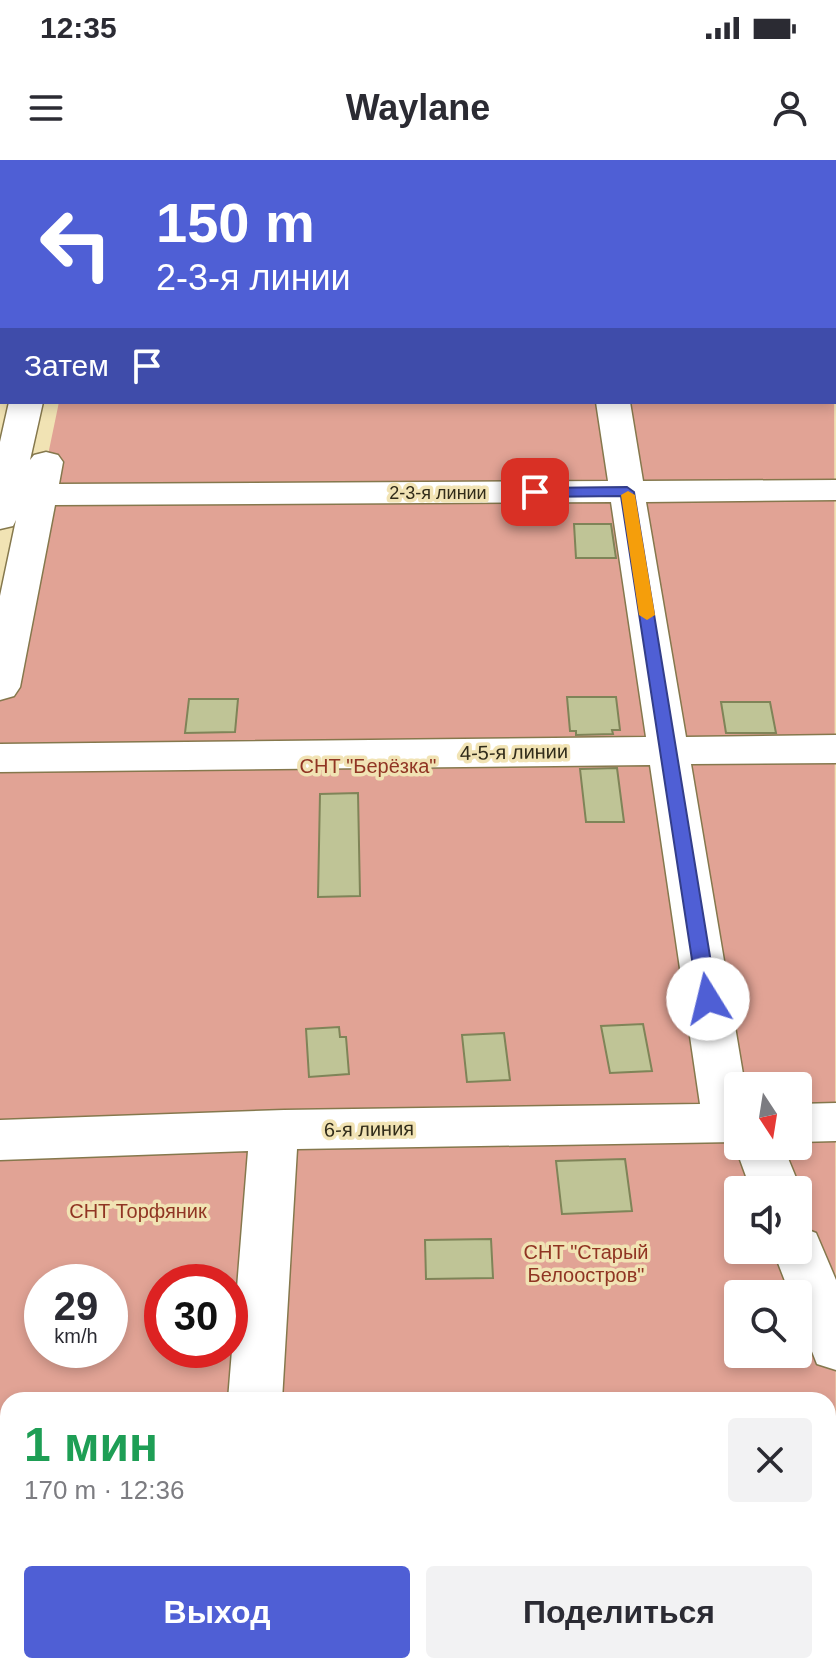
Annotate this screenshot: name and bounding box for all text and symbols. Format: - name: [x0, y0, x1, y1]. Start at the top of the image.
- text: 12:35: [40, 11, 117, 44]
- icon: menu: [24, 86, 68, 130]
- icon: person: [768, 86, 812, 130]
- text: Waylane: [346, 87, 490, 128]
- text: 150 m: [156, 191, 315, 254]
- icon: left: [24, 192, 128, 296]
- text: 2-3-я линии: [156, 257, 351, 298]
- icon: arrive: [125, 344, 169, 388]
- text: Затем: [24, 349, 109, 382]
- pin: [501, 458, 569, 526]
- icon: arrive: [513, 470, 557, 514]
- street label: 2-3-я линии: [389, 483, 487, 503]
- street label: 4-5-я линии: [460, 740, 568, 764]
- park label: СНТ "Берёзка": [300, 755, 436, 777]
- position arrow: [666, 957, 750, 1041]
- north arrow: [724, 1072, 812, 1160]
- map controls: [724, 1072, 812, 1368]
- street label: 6-я линия: [324, 1117, 414, 1141]
- button: sound: [724, 1176, 812, 1264]
- park label: СНТ Торфяник: [69, 1200, 207, 1222]
- park label: СНТ "Старый Белоостров": [524, 1241, 648, 1286]
- speed limit sign: 30: [144, 1264, 248, 1368]
- button: search: [724, 1280, 812, 1368]
- text: 29: [54, 1284, 98, 1328]
- text: km/h: [54, 1325, 98, 1347]
- text: 1 мин: [24, 1418, 158, 1471]
- button: close: [728, 1418, 812, 1502]
- text: 170 m · 12:36: [24, 1475, 184, 1505]
- button: Выход: [24, 1566, 410, 1658]
- button: Поделиться: [426, 1566, 812, 1658]

